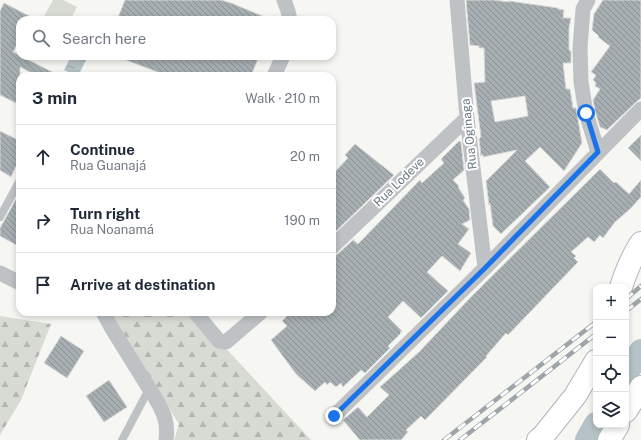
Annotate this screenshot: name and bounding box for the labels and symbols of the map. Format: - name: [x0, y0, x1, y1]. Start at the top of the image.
- street label: Rua Oginaga: [458, 98, 480, 170]
- route start: [577, 104, 595, 122]
- street label: Rua Lodeve: [371, 154, 427, 209]
- route end: [325, 407, 343, 425]

